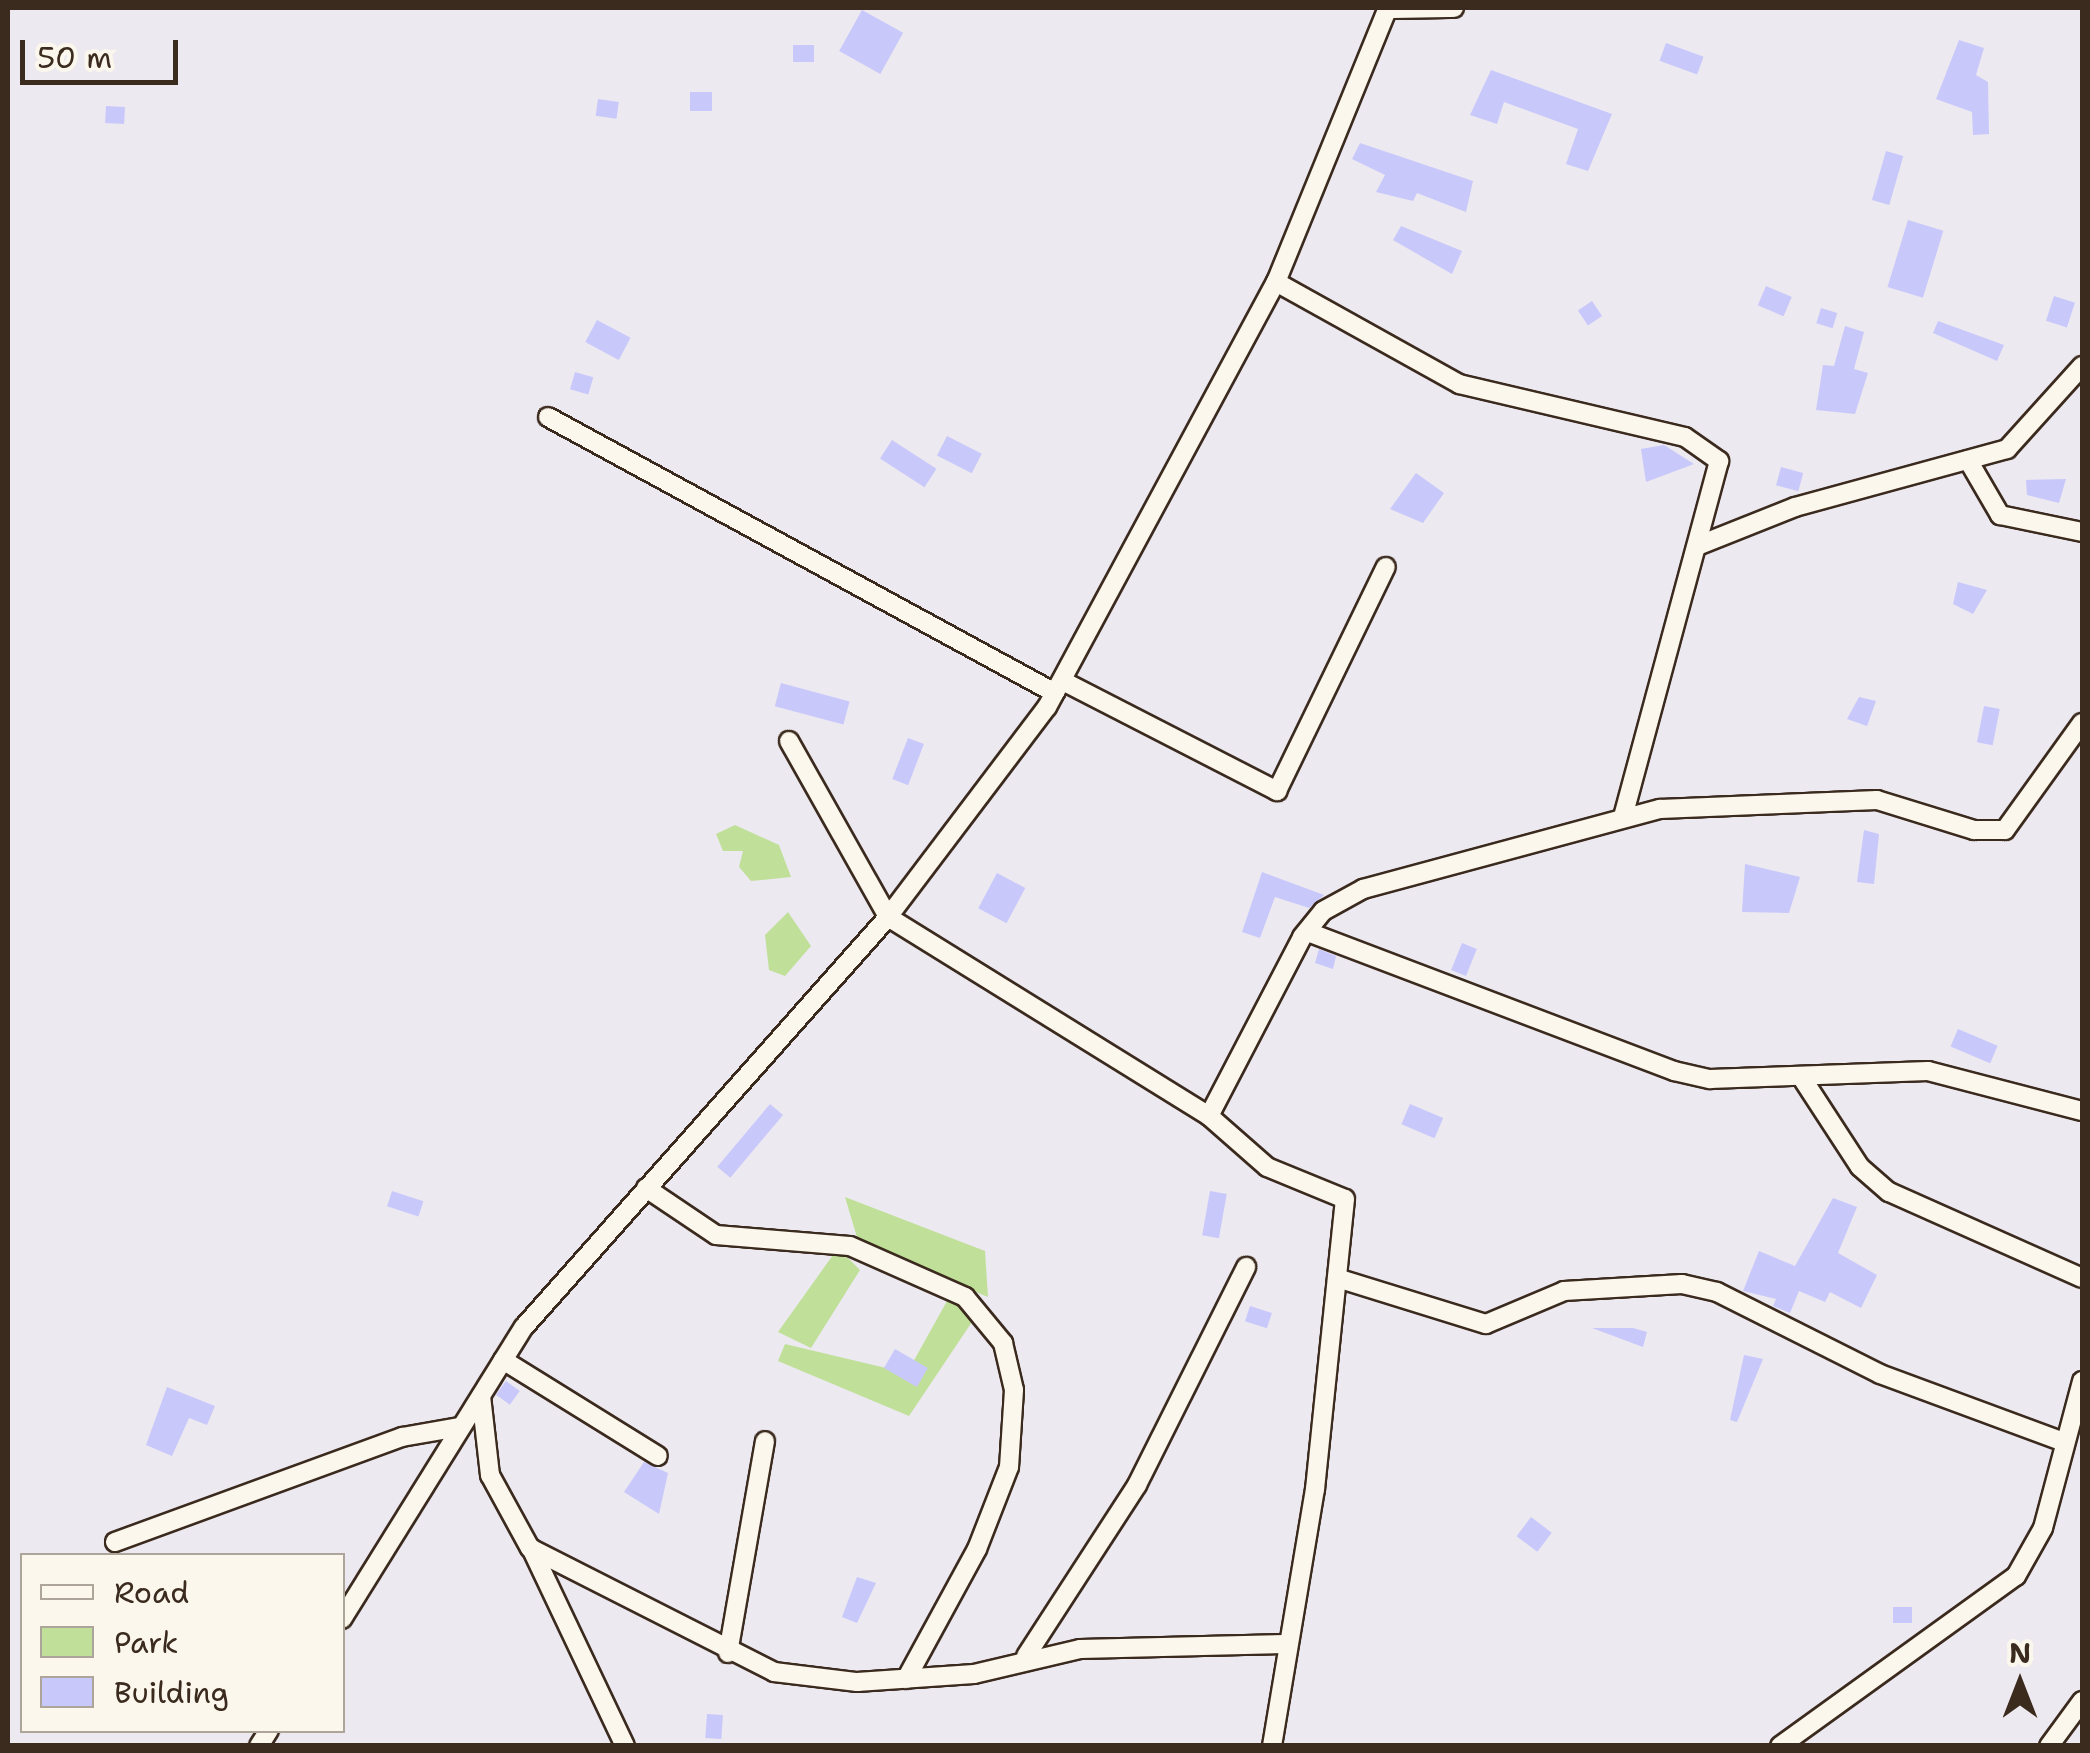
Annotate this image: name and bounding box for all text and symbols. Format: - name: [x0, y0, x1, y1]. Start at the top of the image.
- scale bar: [25, 20, 182, 82]
- text: 50 m: [37, 37, 112, 78]
- legend: [20, 1553, 345, 1733]
- text: Road: [114, 1572, 189, 1613]
- text: Park: [114, 1622, 178, 1663]
- north arrow: [1970, 1633, 2070, 1733]
- text: N: [2009, 1634, 2031, 1672]
- text: Building: [114, 1672, 229, 1713]

